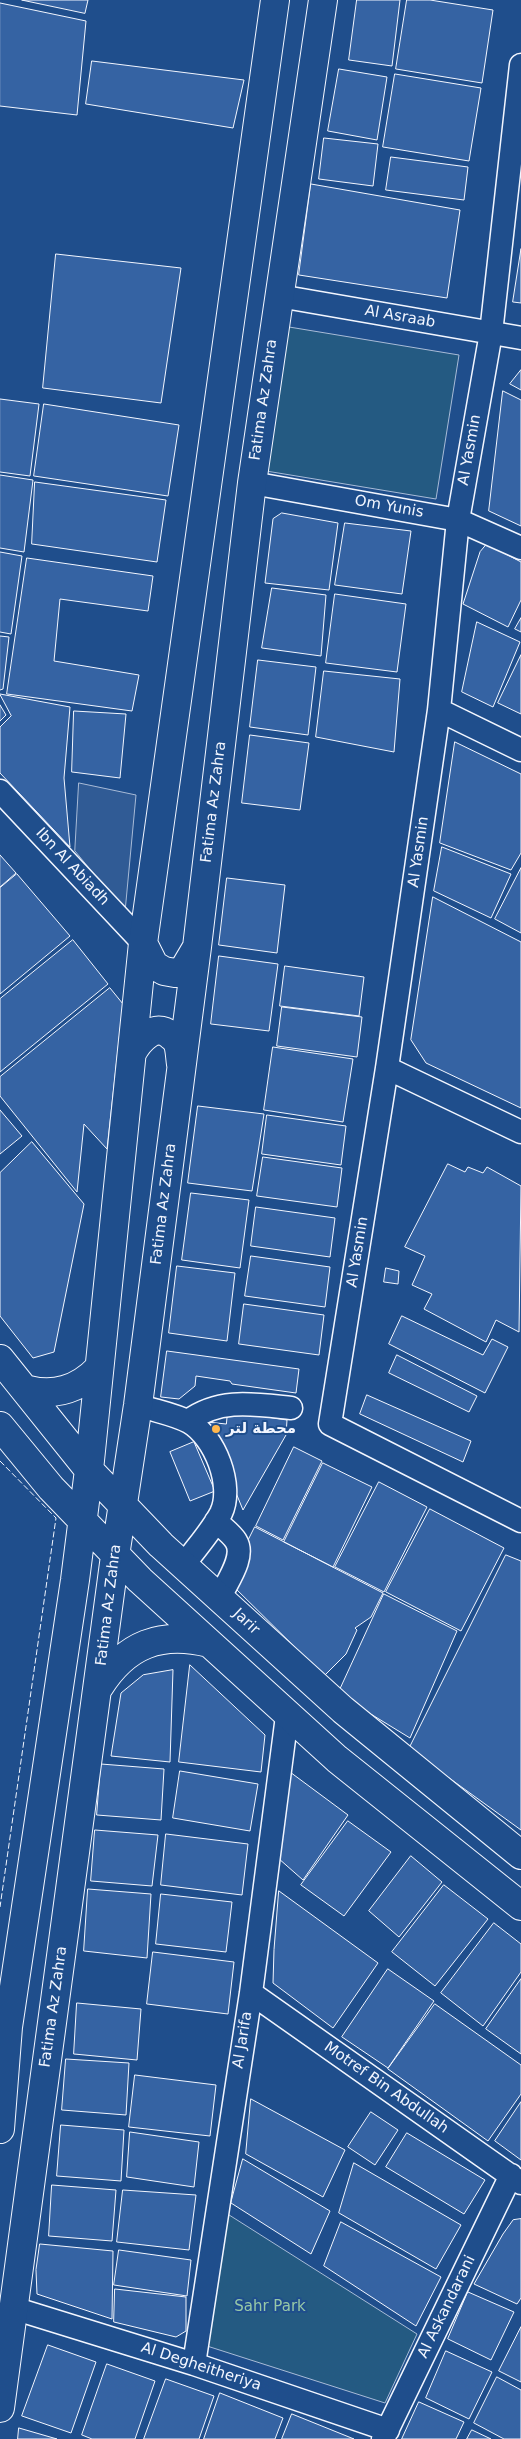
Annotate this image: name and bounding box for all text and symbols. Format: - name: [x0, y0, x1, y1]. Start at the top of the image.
- street label: Al Asraab: [363, 302, 437, 332]
- street label: Fatima Az Zahra: [247, 338, 281, 462]
- street label: Al Yasmin: [455, 413, 485, 487]
- street label: Om Yunis: [353, 492, 425, 522]
- street label: Fatima Az Zahra: [198, 740, 230, 864]
- street label: Al Yasmin: [405, 815, 433, 889]
- street label: Ibn Al Abiadh: [31, 824, 113, 910]
- street label: Fatima Az Zahra: [148, 1142, 180, 1266]
- street label: Al Yasmin: [344, 1215, 372, 1289]
- place label: محطة لتر: [226, 1420, 296, 1438]
- marker: محطة لتر: [210, 1423, 222, 1435]
- street label: Fatima Az Zahra: [93, 1543, 125, 1667]
- street label: Jarir: [229, 1605, 263, 1639]
- street label: Fatima Az Zahra: [37, 1945, 71, 2069]
- street label: Al Jarifa: [230, 2010, 256, 2070]
- street label: Motref Bin Abdullah: [320, 2038, 452, 2138]
- street label: Al Askandarani: [414, 2253, 480, 2361]
- park label: Sahr Park: [234, 2298, 306, 2316]
- street label: Al Degheitheriya: [139, 2339, 263, 2395]

